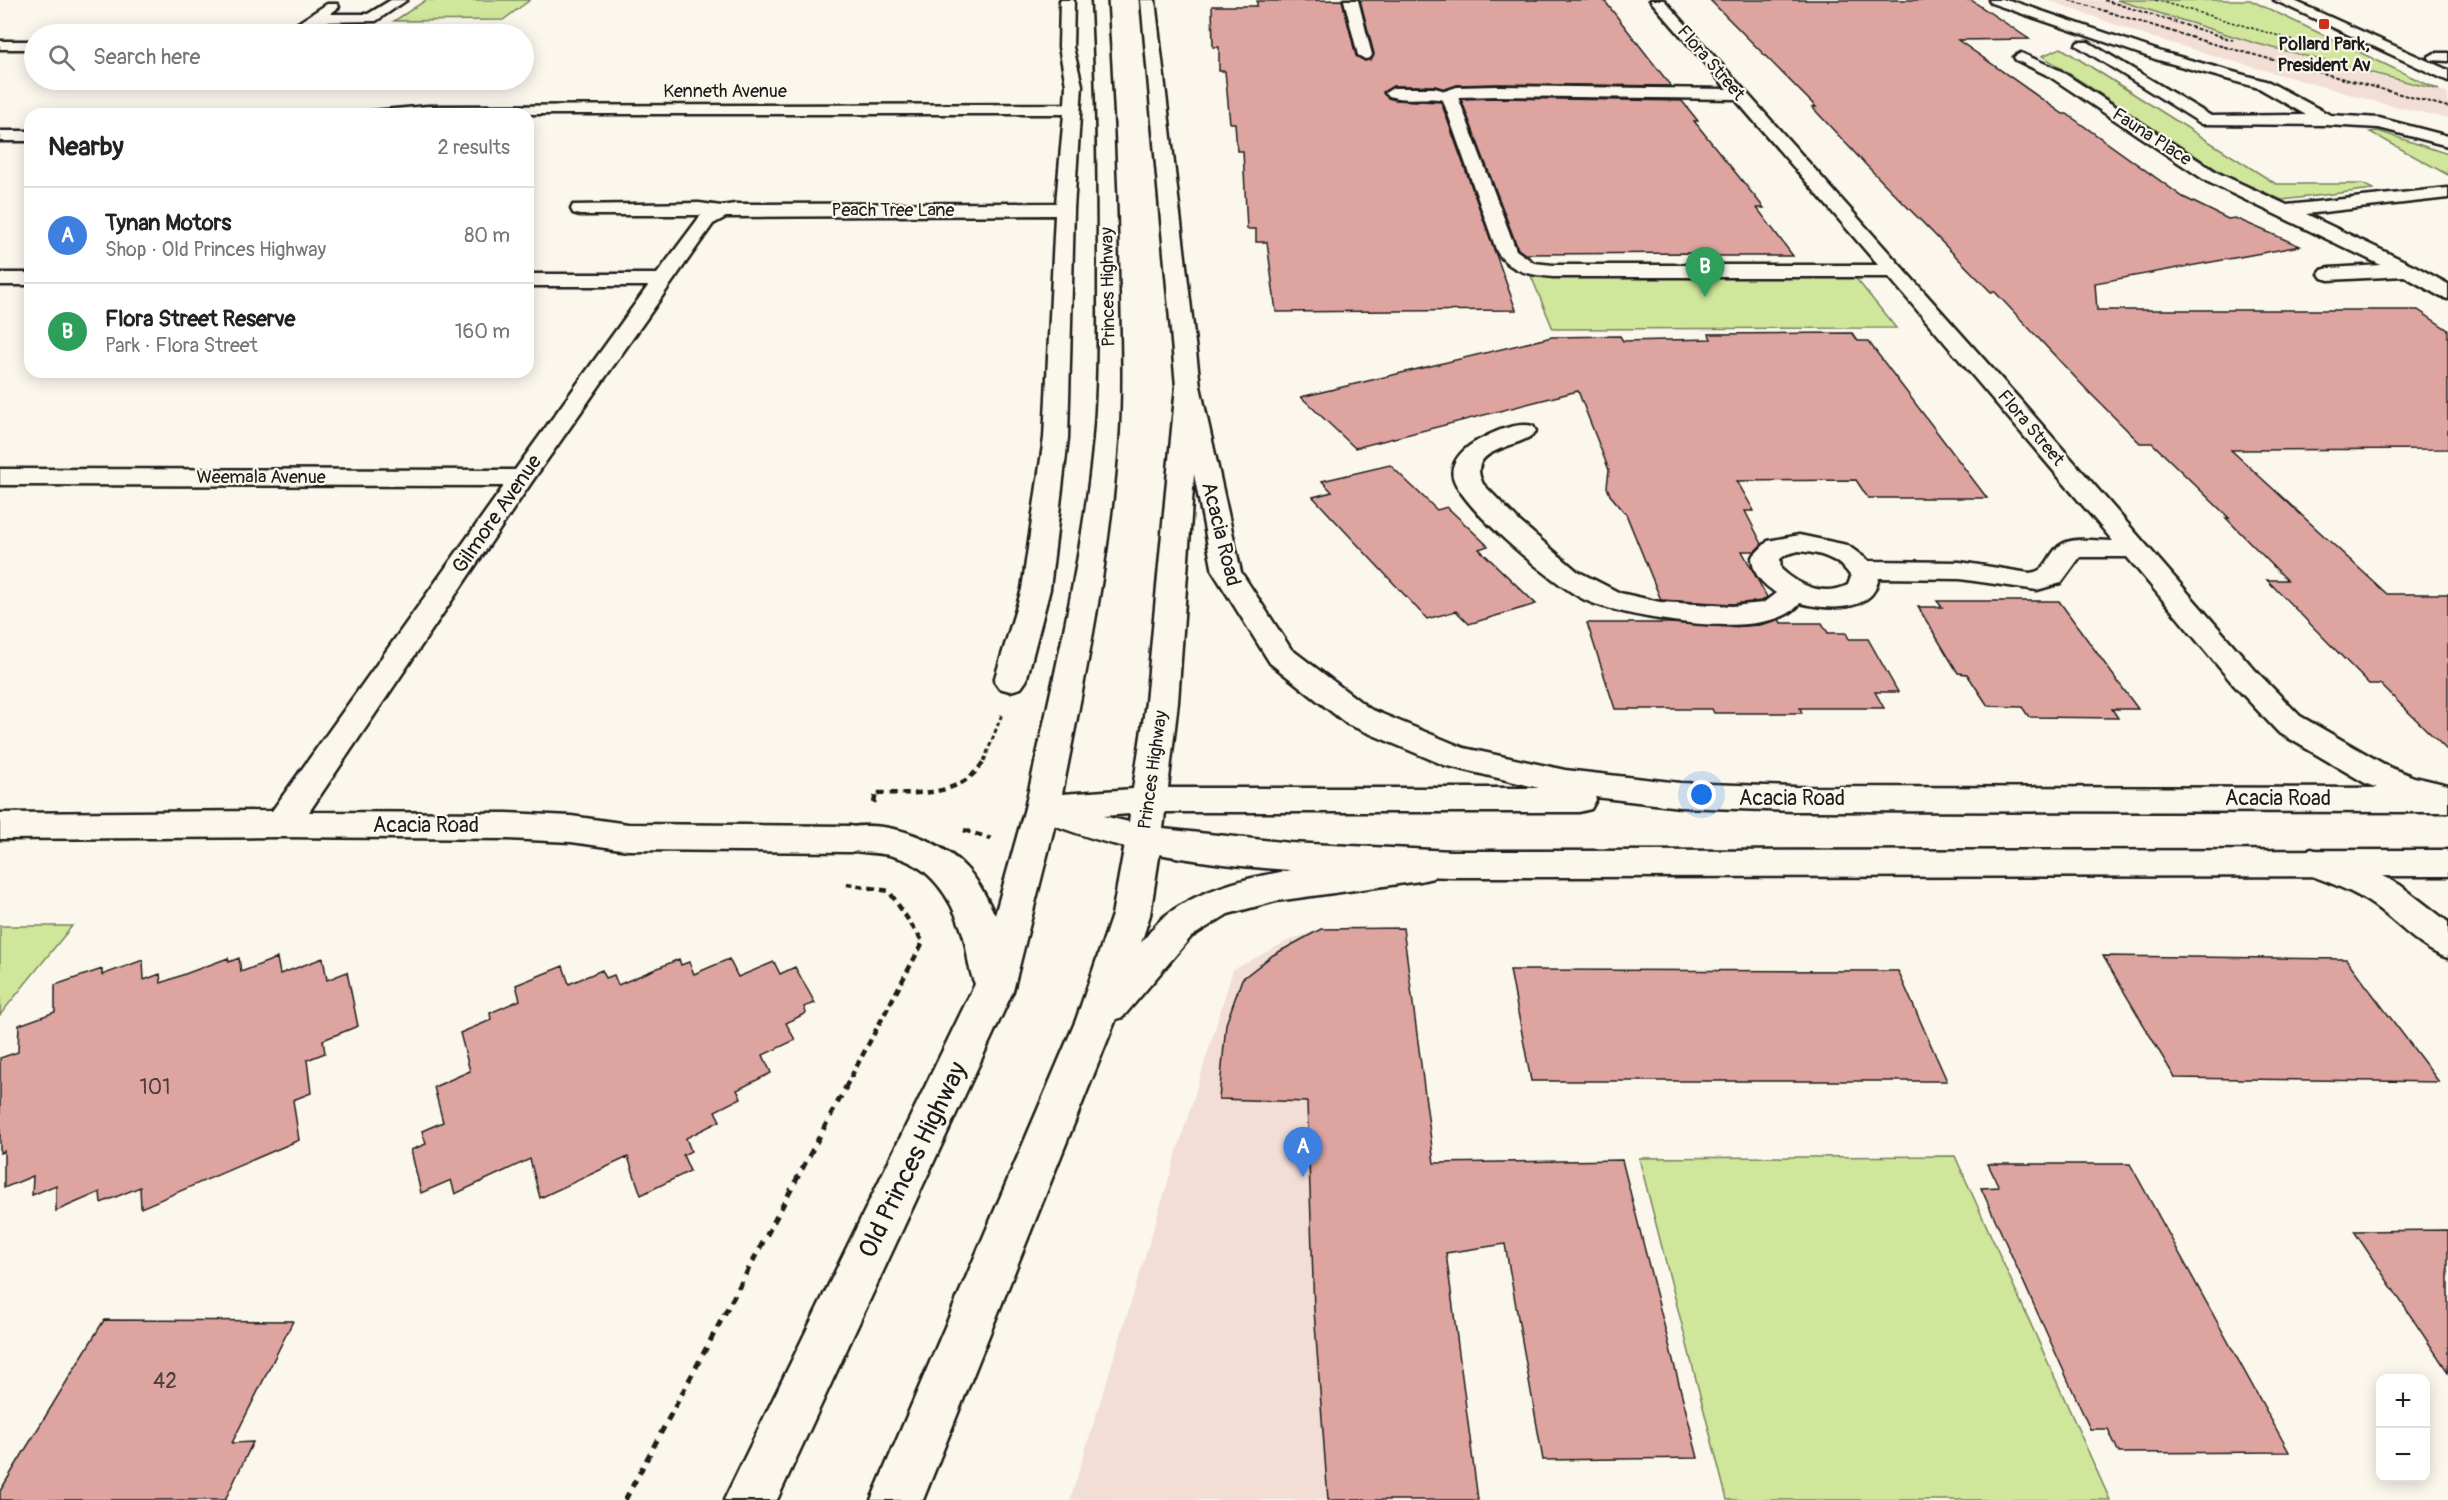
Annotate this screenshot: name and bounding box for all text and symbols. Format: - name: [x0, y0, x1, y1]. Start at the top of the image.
- marker: Pollard Park, President Av: [2317, 17, 2331, 31]
- street label: Flora Street: [1672, 21, 1750, 106]
- search box: [24, 24, 534, 90]
- place label: Pollard Park, President Av: [2277, 33, 2371, 77]
- icon: search: [45, 41, 78, 74]
- text: Search here: [93, 43, 200, 71]
- street label: Kenneth Avenue: [663, 80, 787, 103]
- street label: Fauna Place: [2108, 103, 2196, 171]
- text: Nearby: [48, 131, 124, 163]
- text: 2 results: [438, 135, 510, 160]
- street label: Peach Tree Lane: [832, 199, 955, 222]
- text: Tynan Motors: [105, 209, 231, 237]
- text: A: [61, 223, 74, 248]
- text: 80 m: [464, 223, 510, 248]
- street label: Princes Highway: [1095, 227, 1121, 347]
- text: Shop · Old Princes Highway: [105, 237, 326, 262]
- pin: B: [1686, 248, 1724, 297]
- text: Flora Street Reserve: [105, 305, 295, 333]
- text: B: [62, 319, 73, 344]
- text: 160 m: [455, 319, 510, 344]
- text: Park · Flora Street: [105, 333, 258, 358]
- street label: Flora Street: [1993, 385, 2070, 471]
- street label: Gilmore Avenue: [446, 449, 548, 579]
- street label: Weemala Avenue: [196, 466, 326, 489]
- street label: Acacia Road: [1195, 479, 1247, 589]
- street label: Princes Highway: [1133, 709, 1173, 831]
- your location: [1687, 780, 1716, 809]
- street label: Acacia Road: [1739, 785, 1845, 812]
- street label: Acacia Road: [2225, 785, 2331, 812]
- street label: Acacia Road: [373, 812, 479, 839]
- street label: Old Princes Highway: [852, 1057, 974, 1263]
- house number: 101: [140, 1074, 170, 1101]
- pin: A: [1284, 1128, 1322, 1177]
- house number: 42: [153, 1368, 177, 1395]
- map controls: [2376, 1374, 2430, 1482]
- button: +: [2376, 1374, 2430, 1428]
- button: −: [2376, 1428, 2430, 1482]

